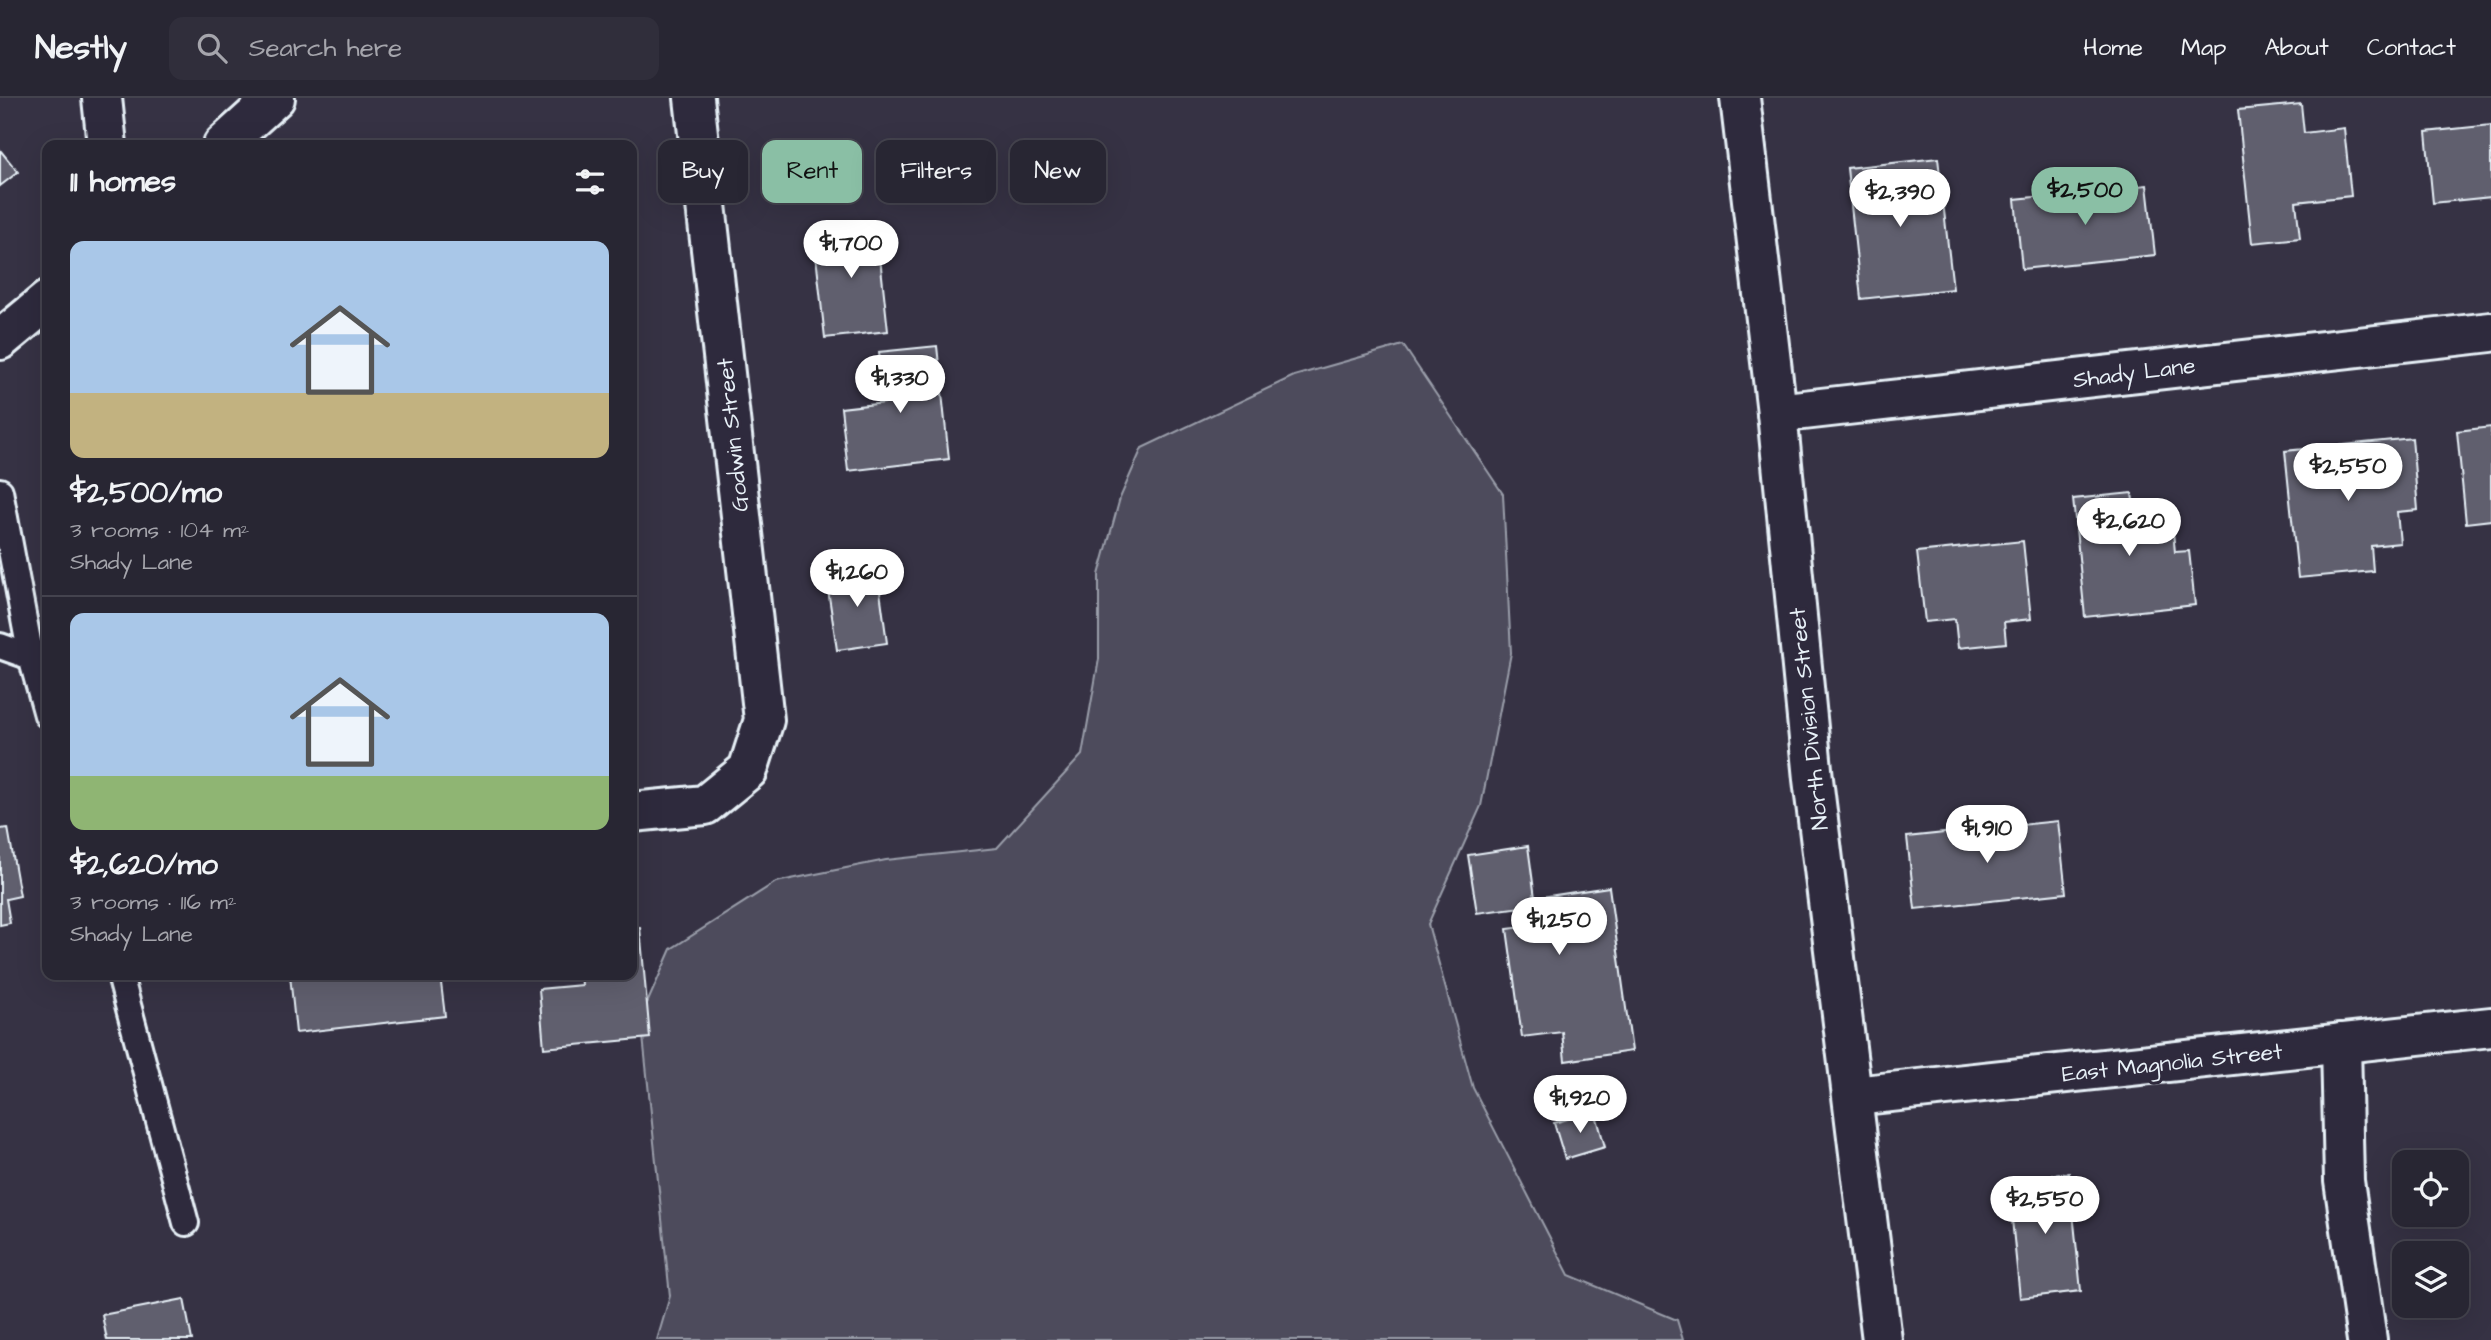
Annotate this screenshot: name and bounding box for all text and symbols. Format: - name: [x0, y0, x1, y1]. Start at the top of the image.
- search box: [169, 17, 659, 80]
- text: Nestly: [35, 25, 127, 71]
- icon: search: [193, 29, 231, 67]
- text: Search here: [249, 30, 402, 66]
- text: Home: [2083, 31, 2143, 65]
- text: Map: [2181, 31, 2226, 65]
- text: About: [2264, 31, 2329, 65]
- text: Contact: [2367, 31, 2456, 65]
- chip: Buy: [658, 140, 748, 203]
- chip: Rent: [762, 140, 862, 203]
- chip: Filters: [876, 140, 996, 203]
- chip: New: [1010, 140, 1106, 203]
- text: 11 homes: [70, 161, 176, 203]
- icon: filters: [571, 163, 609, 201]
- pin: $2,500: [2028, 167, 2142, 227]
- pin: $2,390: [1843, 170, 1957, 229]
- text: $2,500: [2047, 174, 2123, 206]
- text: $2,390: [1865, 176, 1935, 208]
- pin: $1,700: [794, 220, 908, 280]
- text: $1,700: [819, 227, 883, 259]
- icon: home: [277, 287, 403, 413]
- street label: Shady Lane: [2071, 350, 2197, 397]
- street label: Godwin Street: [709, 356, 757, 513]
- pin: $1,330: [843, 356, 957, 415]
- text: $1,330: [871, 362, 929, 394]
- pin: $2,550: [2291, 444, 2405, 503]
- text: $2,550: [2309, 450, 2387, 482]
- text: $2,500/mo: [70, 472, 222, 514]
- pin: $2,620: [2072, 498, 2186, 558]
- text: $2,620: [2093, 505, 2165, 537]
- text: 3 rooms · 104 m²: [70, 514, 249, 546]
- text: Shady Lane: [70, 546, 193, 578]
- pin: $1,260: [800, 550, 914, 609]
- text: $1,260: [826, 556, 888, 588]
- street label: North Division Street: [1781, 605, 1837, 832]
- icon: home: [277, 659, 403, 785]
- pin: $1,910: [1930, 806, 2044, 865]
- text: $1,910: [1962, 812, 2012, 844]
- text: $2,620/mo: [70, 844, 218, 886]
- text: 3 rooms · 116 m²: [70, 886, 237, 918]
- pin: $1,250: [1502, 898, 1616, 957]
- text: $1,250: [1527, 904, 1591, 936]
- text: Shady Lane: [70, 918, 193, 950]
- street label: East Magnolia Street: [2060, 1035, 2285, 1091]
- pin: $1,920: [1523, 1076, 1637, 1135]
- text: $1,920: [1550, 1082, 1610, 1114]
- map controls: [2392, 1150, 2469, 1318]
- button: locate: [2392, 1150, 2469, 1227]
- pin: $2,550: [1988, 1176, 2102, 1236]
- text: $2,550: [2006, 1183, 2084, 1215]
- button: layers: [2392, 1241, 2469, 1318]

